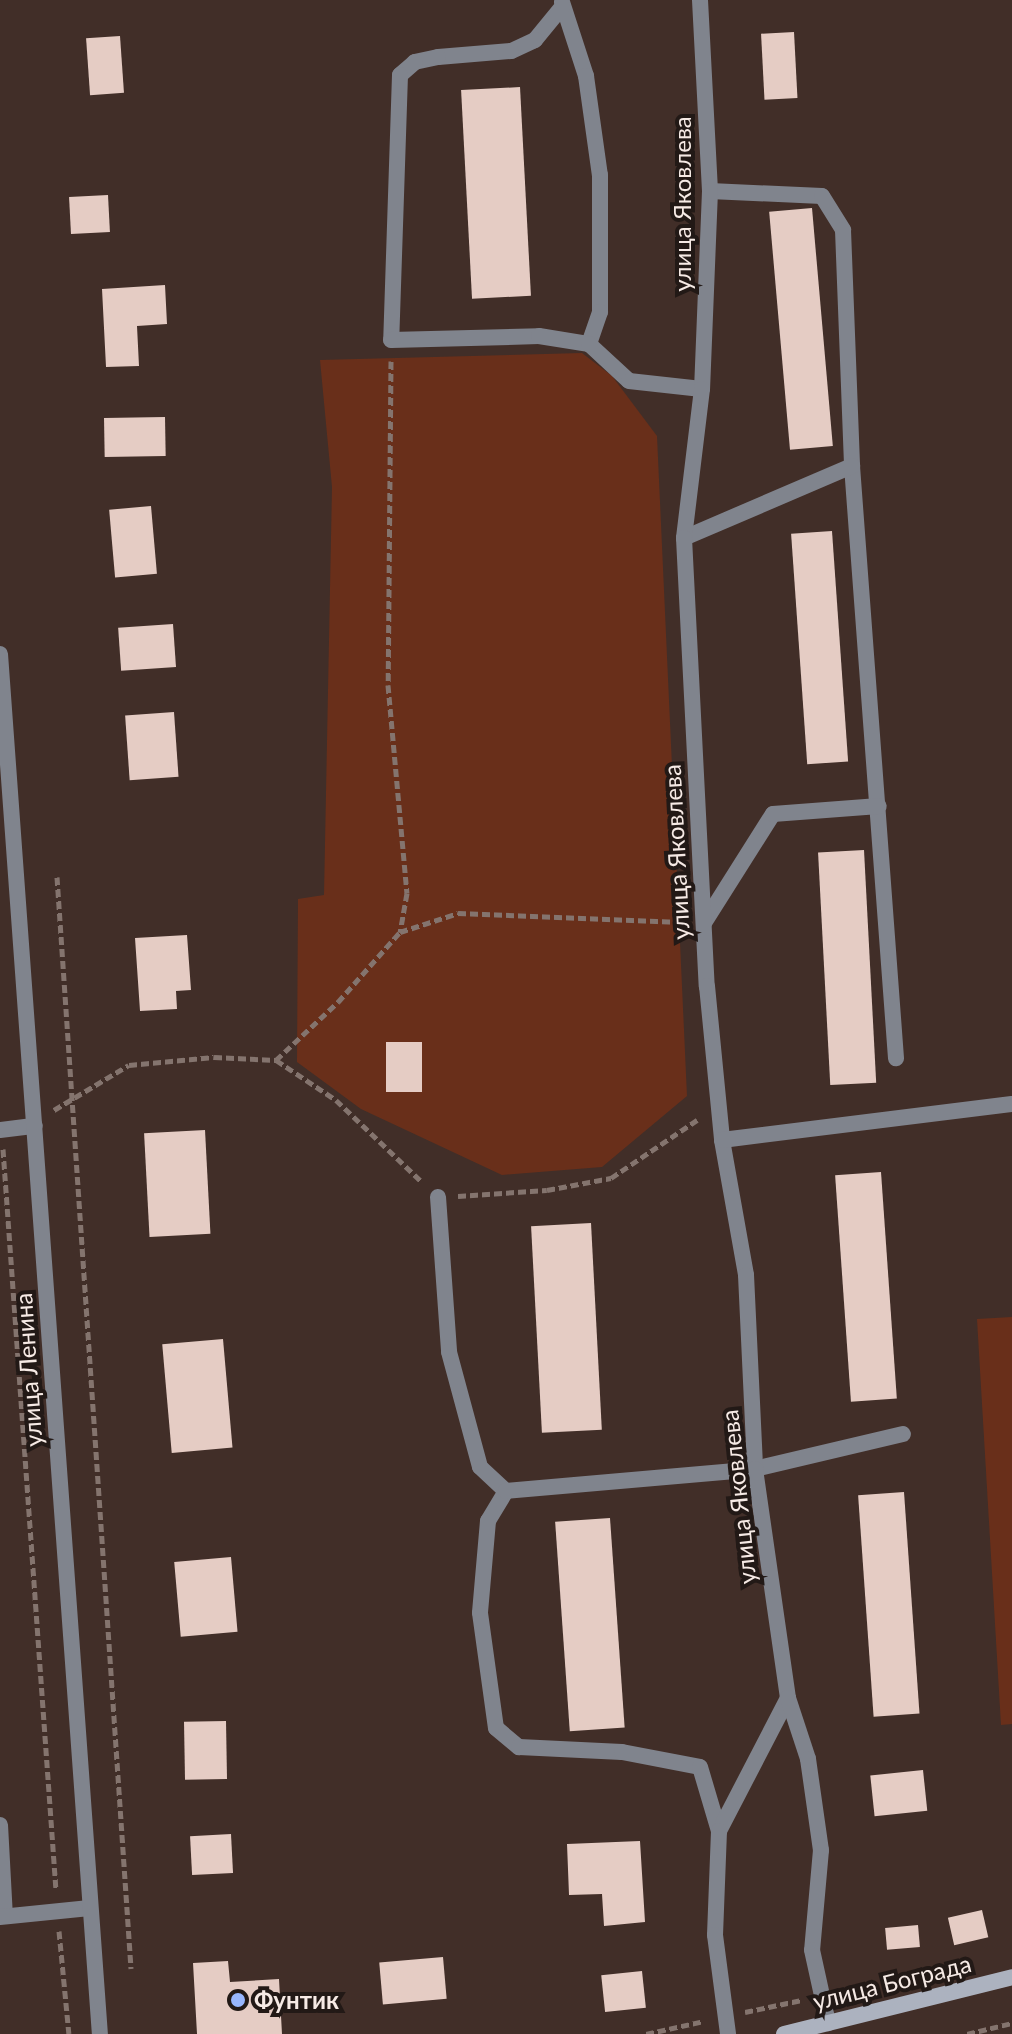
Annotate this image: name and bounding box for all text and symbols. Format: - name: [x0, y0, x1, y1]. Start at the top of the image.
- street label: улица Яковлева: [668, 116, 696, 292]
- street label: улица Яковлева: [657, 764, 695, 940]
- street label: улица Ленина: [8, 1292, 48, 1448]
- street label: улица Яковлева: [715, 1408, 761, 1586]
- street label: улица Бограда: [810, 1948, 974, 2016]
- place label: Фунтик: [254, 1986, 339, 2014]
- marker: Фунтик: [229, 1991, 247, 2009]

